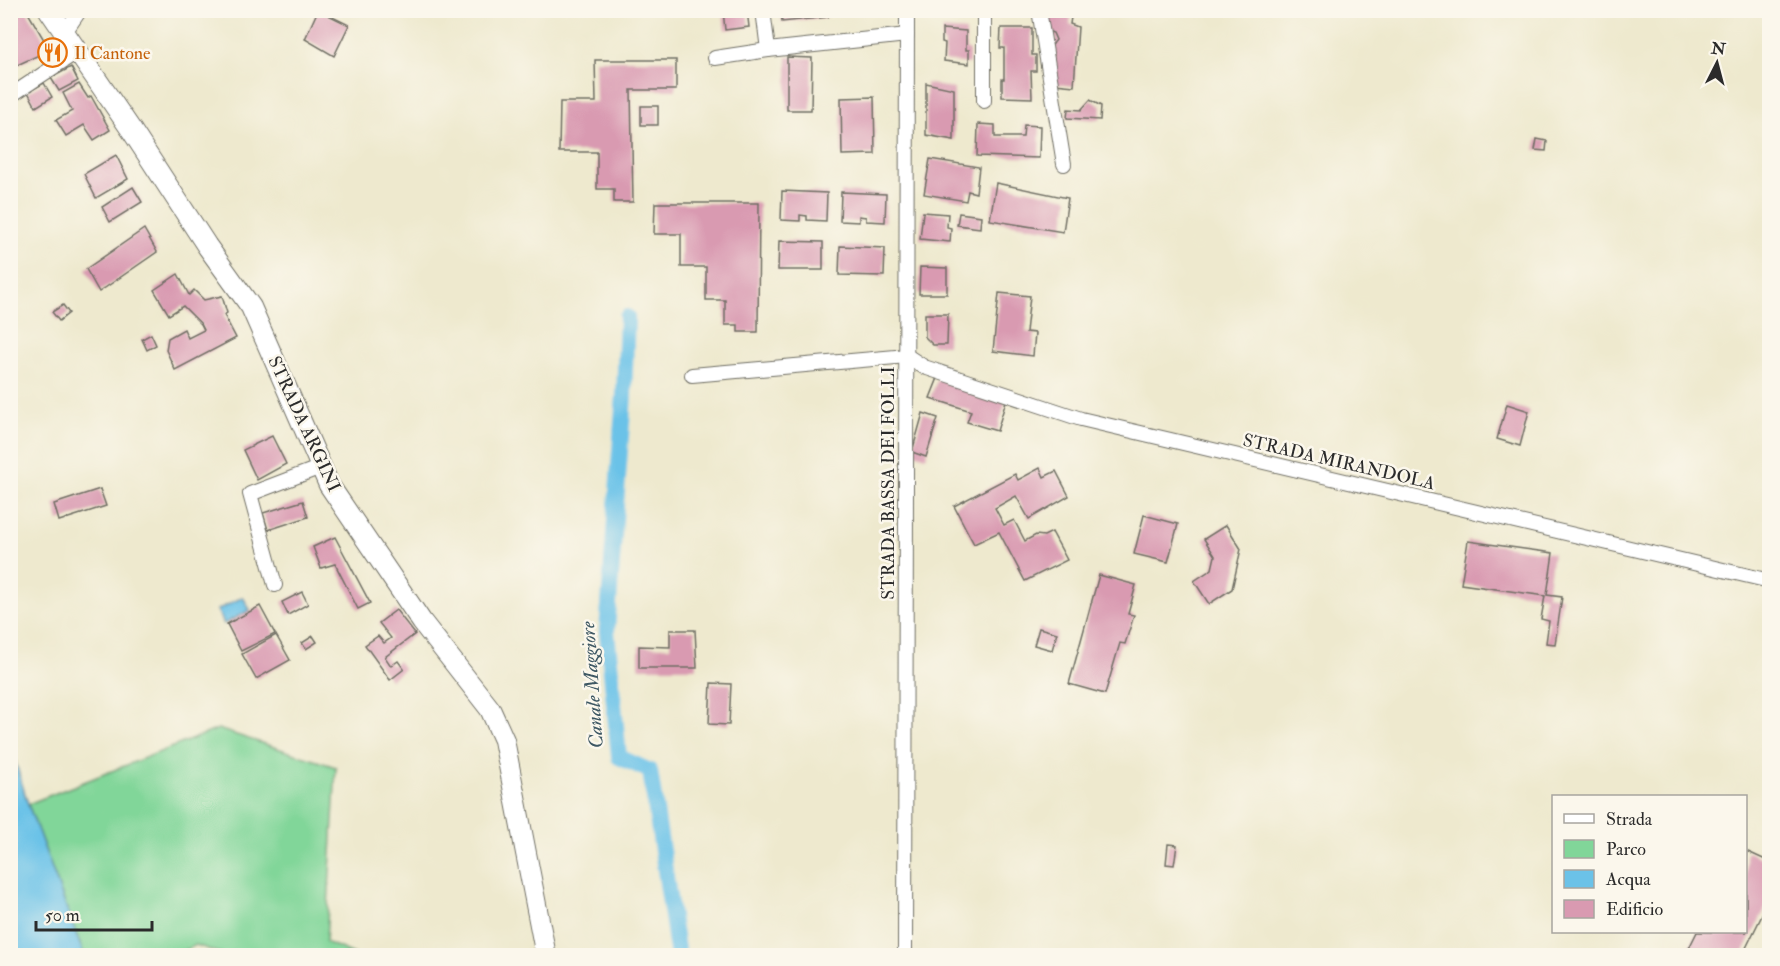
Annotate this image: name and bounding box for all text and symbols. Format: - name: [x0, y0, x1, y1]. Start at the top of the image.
- north arrow: [1687, 33, 1747, 93]
- restaurant icon: Il Cantone: [37, 37, 69, 69]
- text: N: [1709, 38, 1727, 60]
- place label: Il Cantone: [74, 42, 151, 65]
- street label: STRADA ARGINI: [262, 352, 346, 496]
- street label: STRADA BASSA DEI FOLLI: [877, 366, 900, 600]
- street label: STRADA MIRANDOLA: [1241, 429, 1438, 495]
- water label: Canale Maggiore: [575, 620, 609, 749]
- legend: [1552, 795, 1747, 933]
- text: Strada: [1606, 808, 1653, 831]
- text: Parco: [1606, 838, 1646, 861]
- text: Acqua: [1605, 868, 1651, 891]
- scale bar: [36, 894, 152, 932]
- text: Edificio: [1606, 898, 1663, 921]
- text: 50 m: [45, 904, 80, 927]

